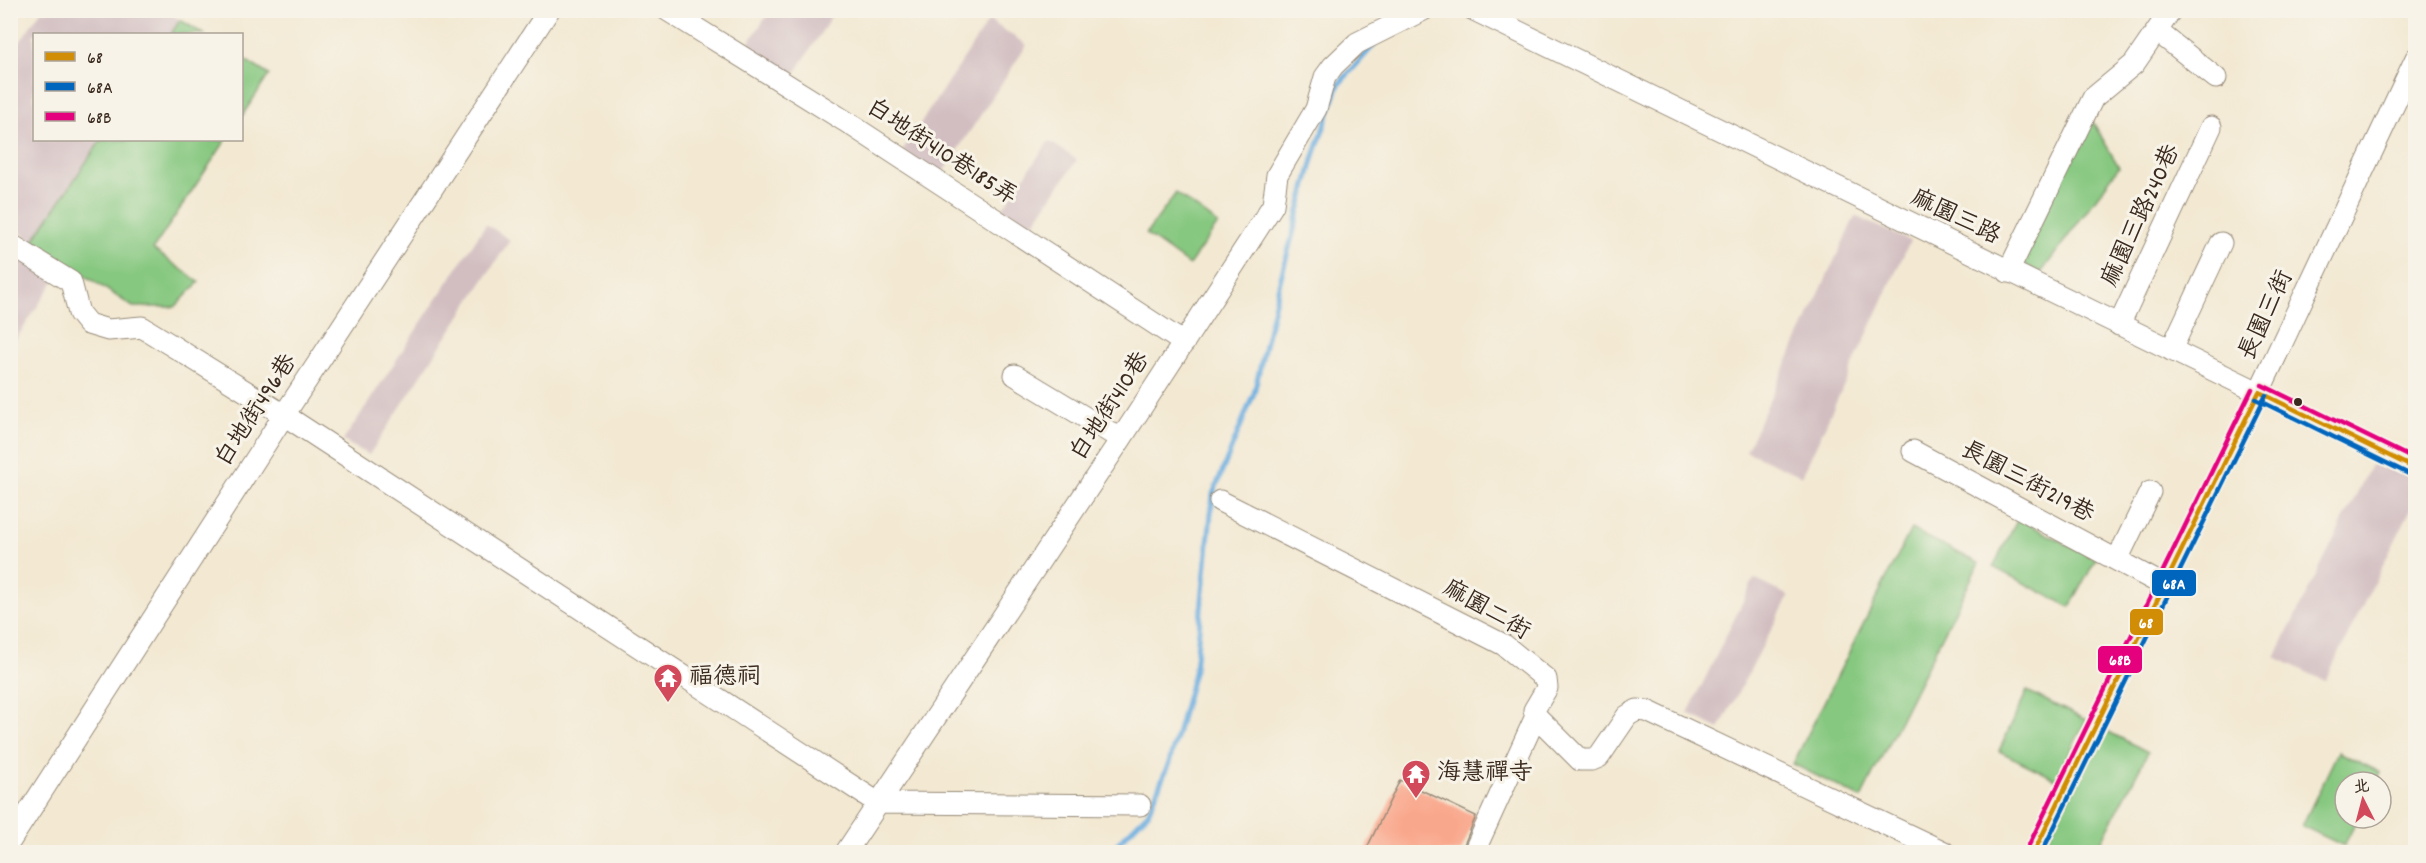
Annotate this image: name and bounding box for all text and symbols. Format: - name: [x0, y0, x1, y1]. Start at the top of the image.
- legend: [33, 33, 243, 141]
- text: 68: [87, 47, 103, 72]
- text: 68A: [87, 77, 113, 102]
- street label: 白地街410巷185弄: [859, 91, 1023, 215]
- text: 68B: [87, 107, 112, 132]
- street label: 麻園三路240巷: [2094, 139, 2190, 293]
- street label: 麻園三路: [1904, 182, 2006, 254]
- street label: 長園三街: [2231, 265, 2303, 367]
- street label: 白地街410巷: [1063, 346, 1159, 468]
- street label: 白地街496巷: [208, 348, 306, 474]
- unlabelled marker: [2292, 396, 2304, 408]
- street label: 長園三街219巷: [1954, 434, 2100, 532]
- line badge: 68A: [2151, 569, 2197, 597]
- street label: 麻園二街: [1436, 572, 1536, 650]
- text: 68A: [2163, 574, 2186, 597]
- line badge: 68: [2129, 608, 2164, 636]
- text: 68: [2139, 613, 2154, 636]
- line badge: 68B: [2097, 645, 2143, 674]
- text: 68B: [2109, 650, 2131, 673]
- place label: 福德祠: [689, 661, 761, 695]
- temple icon: 福德祠: [652, 662, 684, 704]
- place label: 海慧禪寺: [1437, 757, 1533, 791]
- temple icon: 海慧禪寺: [1400, 758, 1432, 800]
- north arrow: [2333, 770, 2393, 830]
- text: 北: [2353, 775, 2371, 800]

